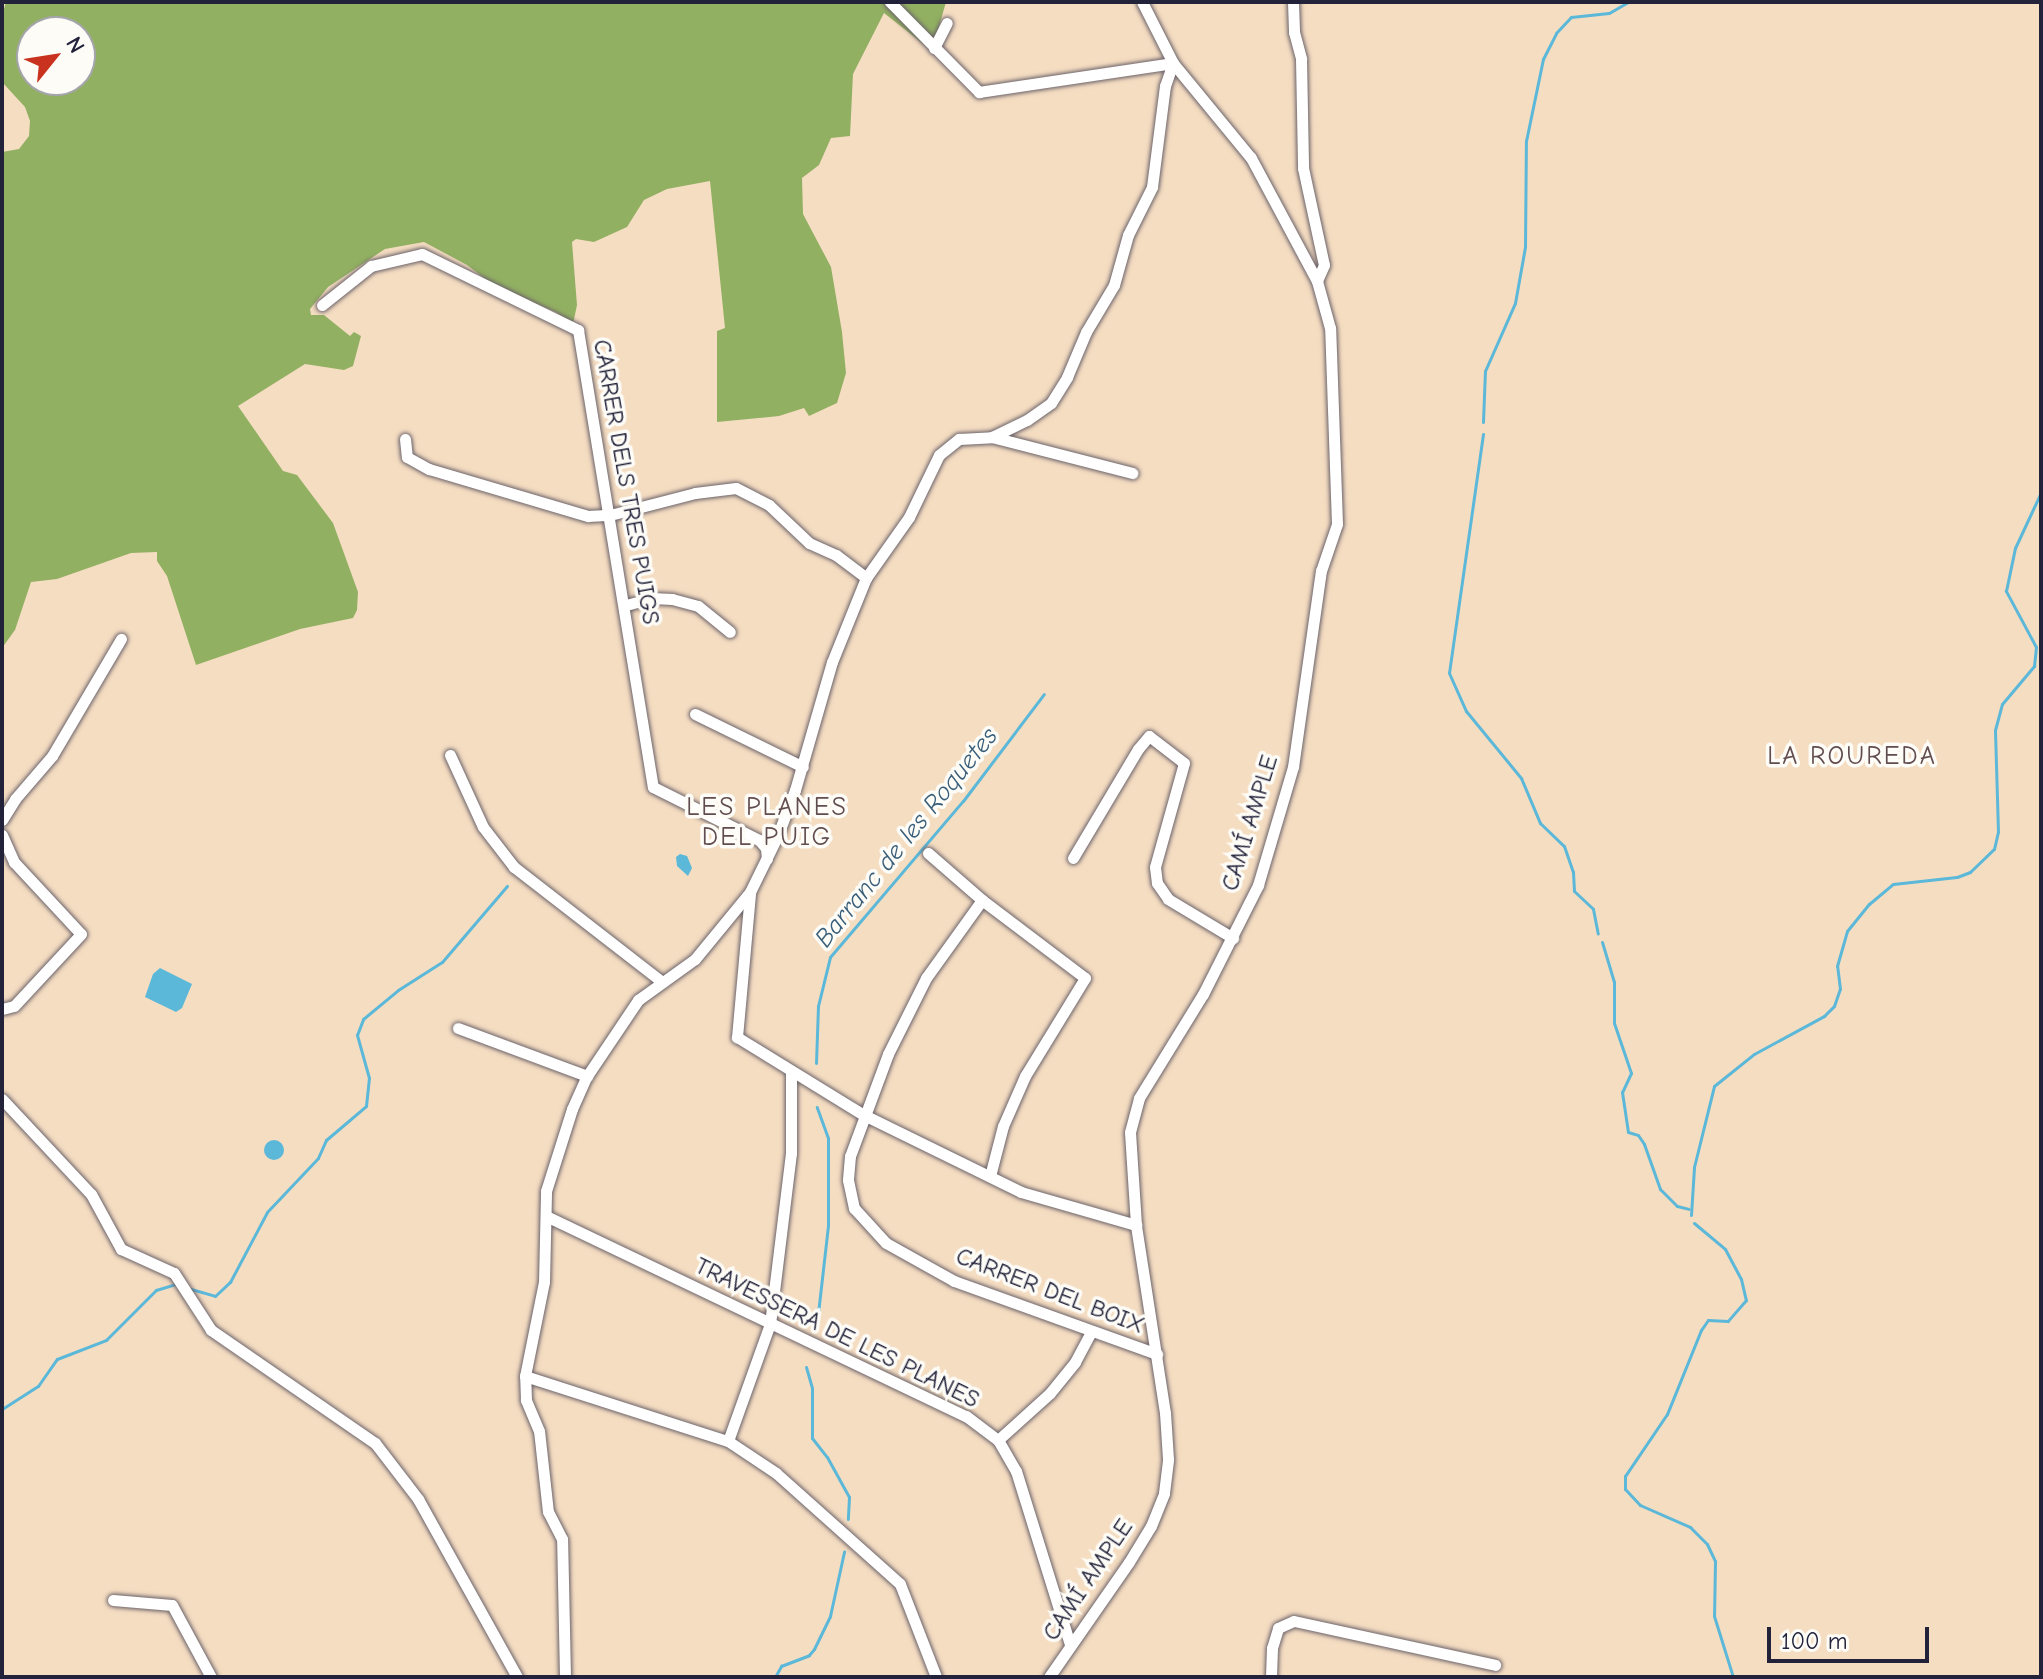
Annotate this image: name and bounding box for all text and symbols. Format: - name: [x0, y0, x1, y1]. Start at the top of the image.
- north arrow: [16, 16, 96, 96]
- text: N: [60, 32, 90, 58]
- street label: CARRER DELS TRES PUIGS: [587, 337, 665, 627]
- water label: Barranc de les Roquetes: [809, 722, 1005, 954]
- district label: LA ROUREDA: [1767, 741, 1937, 773]
- street label: CAMÍ AMPLE: [1216, 752, 1284, 894]
- district label: LES PLANES DEL PUIG: [686, 792, 848, 854]
- street label: CARRER DEL BOIX: [952, 1242, 1148, 1340]
- street label: TRAVESSERA DE LES PLANES: [690, 1252, 984, 1414]
- street label: CAMÍ AMPLE: [1037, 1514, 1139, 1646]
- scale bar: [1771, 1611, 1933, 1661]
- text: 100 m: [1781, 1627, 1848, 1655]

